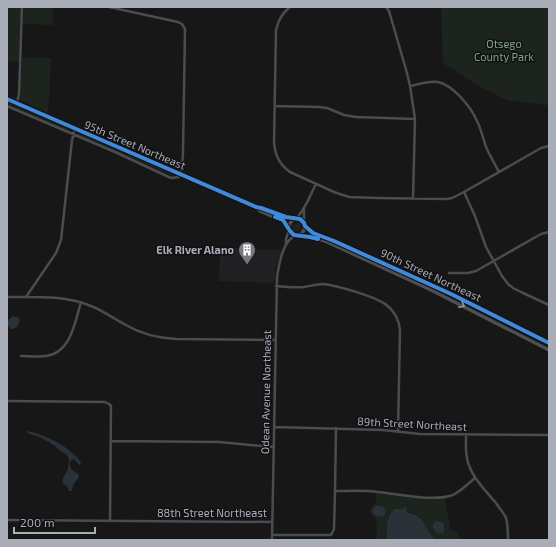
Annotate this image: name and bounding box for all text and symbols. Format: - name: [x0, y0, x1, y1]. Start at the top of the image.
- park label: Otsego County Park: [474, 37, 534, 63]
- street label: 95th Street Northeast: [83, 117, 188, 172]
- building icon: Elk River Alano: [237, 240, 257, 265]
- place label: Elk River Alano: [156, 243, 235, 256]
- street label: 90th Street Northeast: [379, 245, 484, 304]
- one-way arrow: [458, 301, 465, 308]
- street label: Odean Avenue Northeast: [258, 330, 273, 454]
- street label: 89th Street Northeast: [357, 414, 467, 433]
- street label: 88th Street Northeast: [157, 506, 267, 519]
- scale bar: [14, 509, 95, 535]
- text: 200 m: [20, 515, 54, 529]

